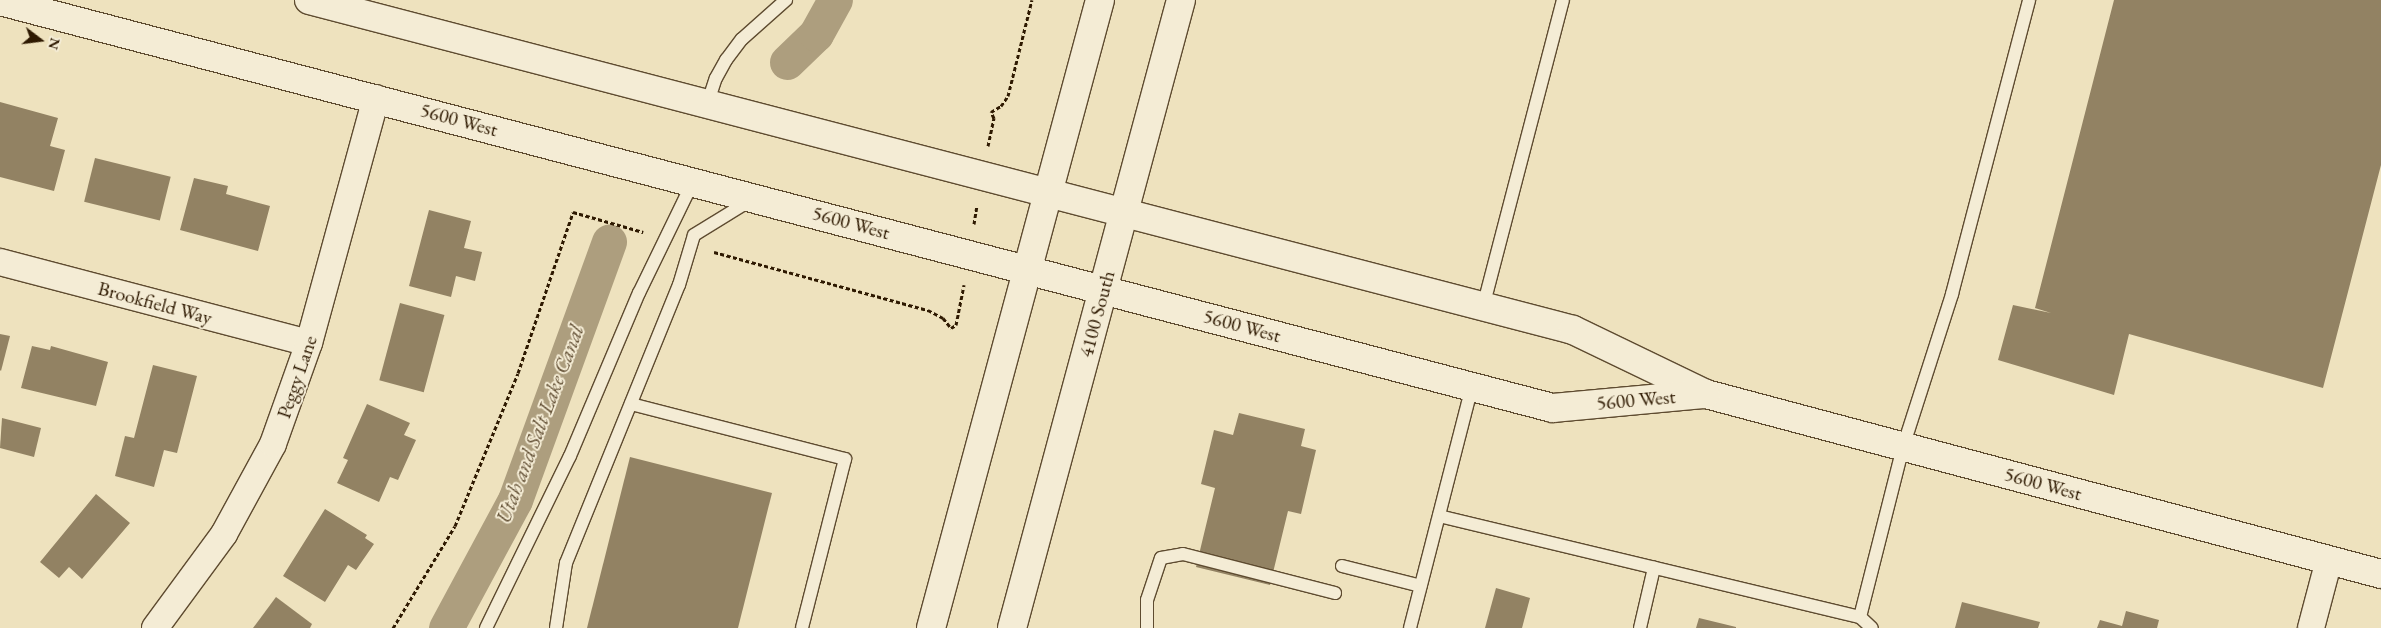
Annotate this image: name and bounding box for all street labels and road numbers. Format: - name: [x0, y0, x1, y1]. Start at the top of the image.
- street label: 5600 West: [418, 98, 500, 142]
- street label: 5600 West: [810, 201, 892, 245]
- street label: 4100 South: [1074, 268, 1120, 360]
- street label: Brookfield Way: [95, 276, 215, 330]
- street label: 5600 West: [1201, 304, 1283, 348]
- street label: Peggy Lane: [272, 332, 322, 422]
- street label: 5600 West: [1595, 385, 1677, 415]
- street label: 5600 West: [2002, 462, 2084, 506]

